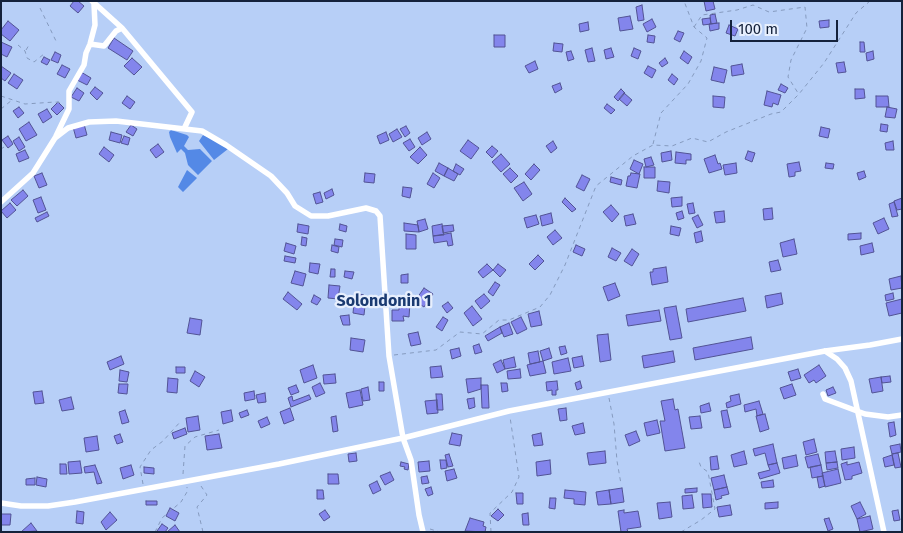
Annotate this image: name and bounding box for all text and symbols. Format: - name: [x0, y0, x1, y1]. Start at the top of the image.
- scale bar: [733, 10, 840, 42]
- text: 100 m: [738, 20, 778, 38]
- district label: Solondonin 1: [337, 292, 431, 312]

